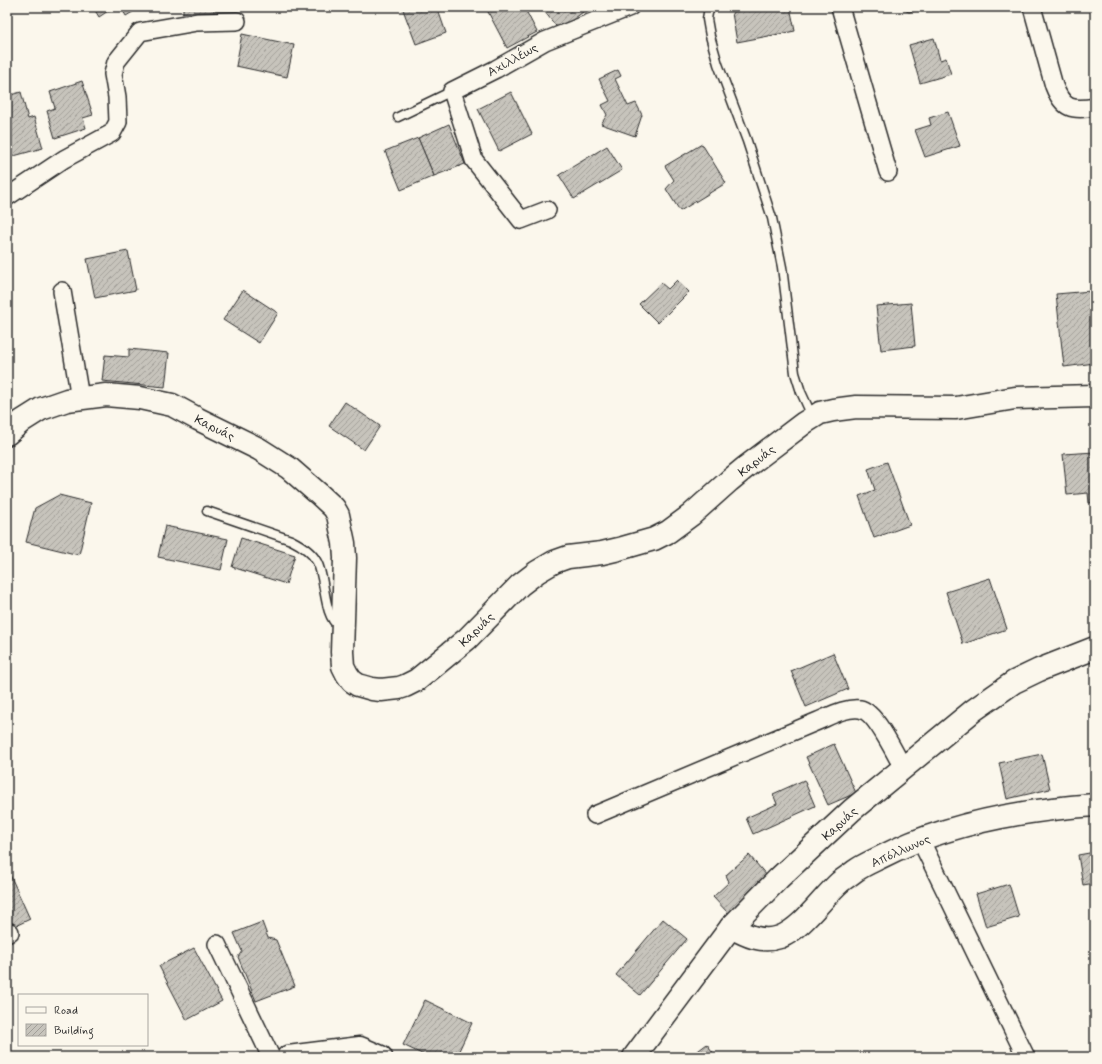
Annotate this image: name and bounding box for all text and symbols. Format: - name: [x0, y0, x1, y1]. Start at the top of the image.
- street label: Αχιλλέως: [485, 39, 541, 81]
- street label: Καρυάς: [191, 411, 238, 446]
- street label: Καρυάς: [735, 441, 779, 481]
- street label: Καρυάς: [456, 609, 499, 651]
- street label: Καρυάς: [819, 803, 862, 845]
- street label: Απόλλωνος: [868, 831, 933, 872]
- legend: [18, 994, 148, 1046]
- text: Road: [54, 1003, 78, 1019]
- text: Building: [54, 1023, 94, 1040]

